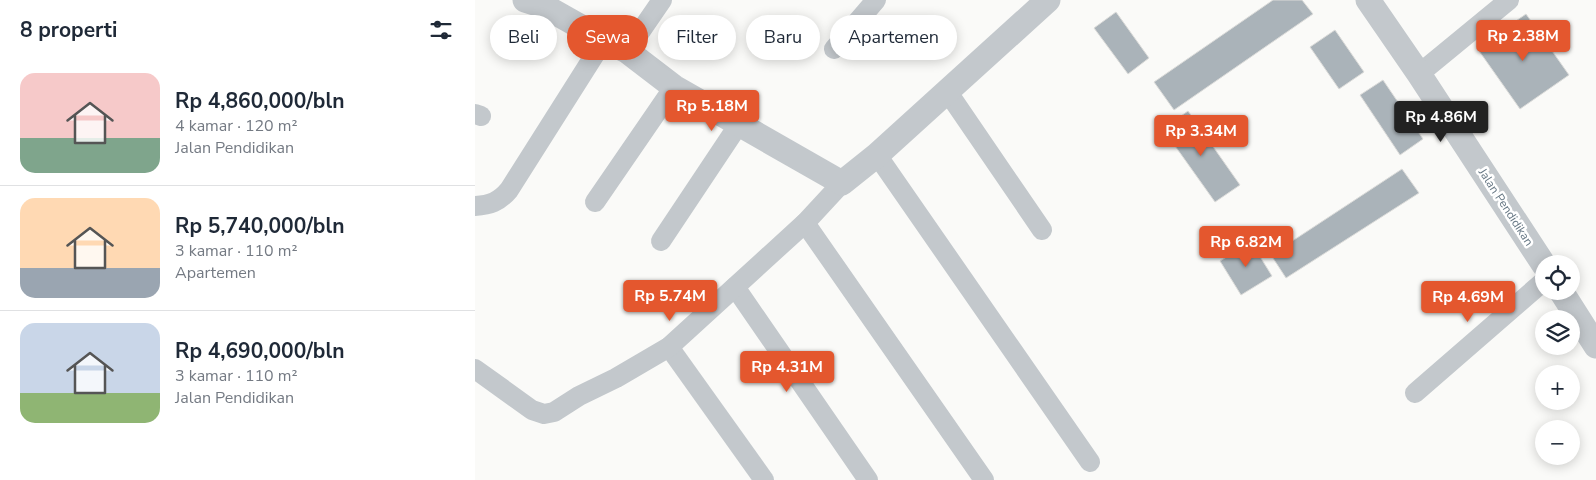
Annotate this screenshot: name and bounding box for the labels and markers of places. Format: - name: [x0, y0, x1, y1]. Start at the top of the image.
- pin: Rp 2.38M: [1471, 20, 1575, 62]
- pin: Rp 5.18M: [660, 90, 764, 132]
- pin: Rp 4.86M: [1389, 100, 1493, 143]
- pin: Rp 3.34M: [1149, 114, 1253, 157]
- pin: Rp 6.82M: [1194, 226, 1298, 268]
- pin: Rp 5.74M: [618, 280, 722, 322]
- pin: Rp 4.69M: [1416, 280, 1520, 323]
- pin: Rp 4.31M: [735, 350, 839, 393]

